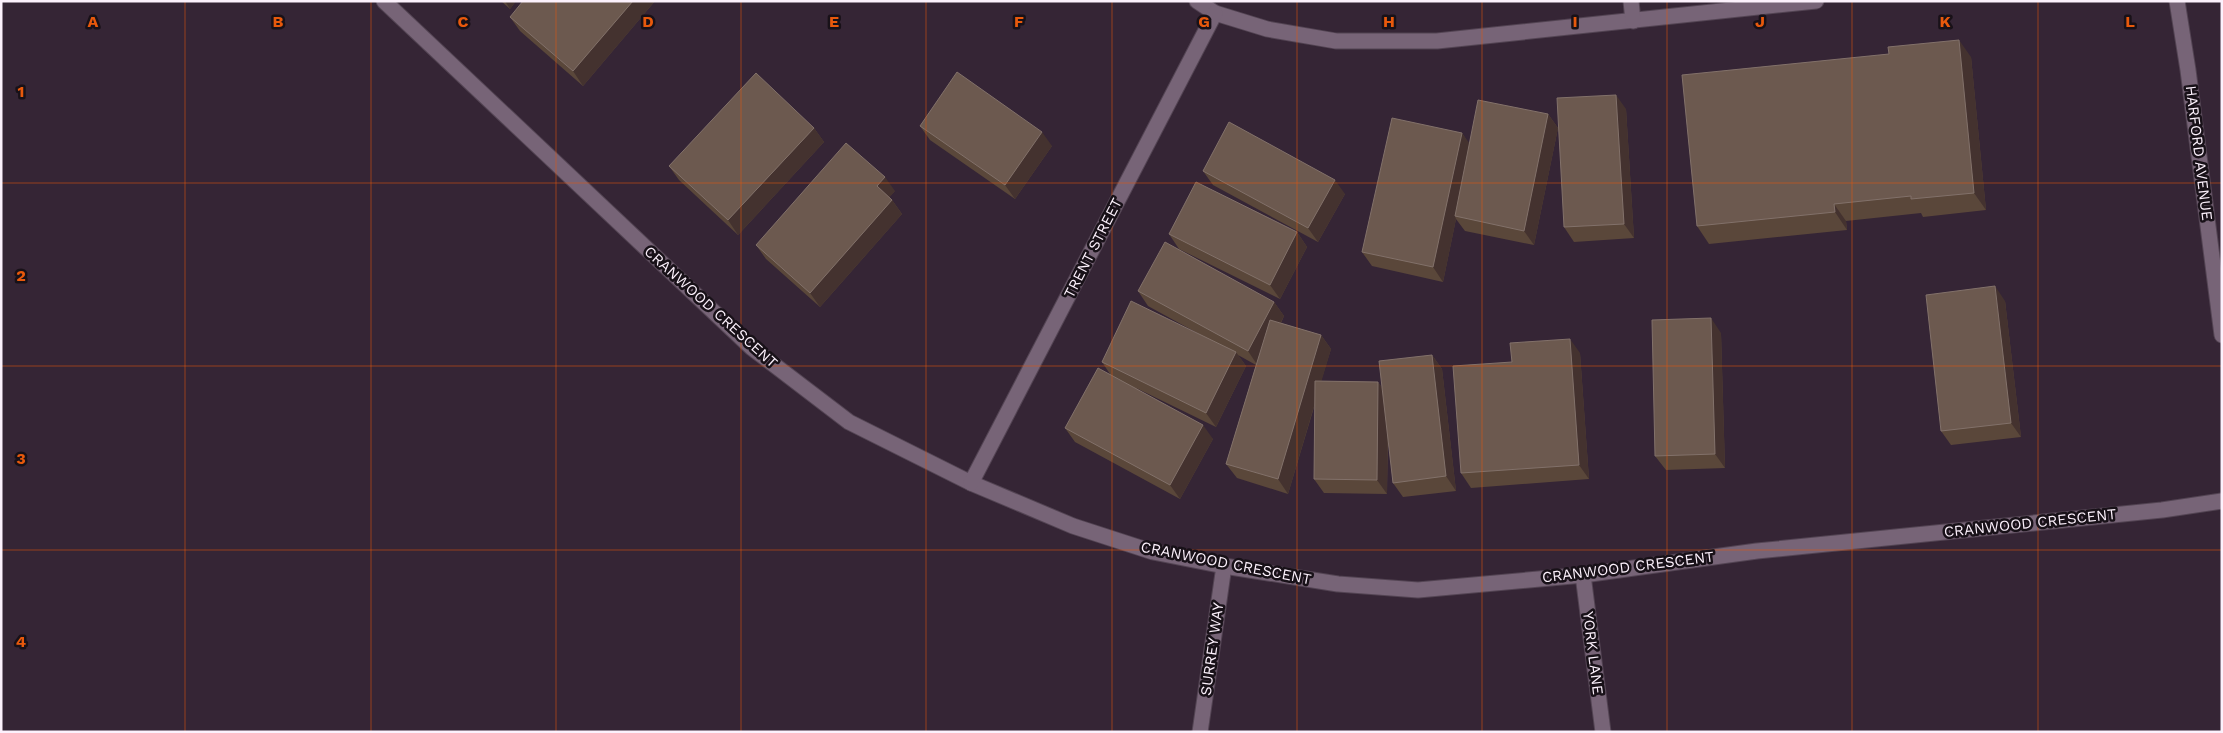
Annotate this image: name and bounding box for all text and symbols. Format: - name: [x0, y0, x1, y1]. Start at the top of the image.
- text: A: [88, 12, 99, 31]
- text: B: [273, 12, 284, 31]
- text: C: [458, 12, 469, 31]
- text: D: [642, 12, 654, 31]
- text: E: [829, 12, 839, 31]
- text: F: [1014, 12, 1024, 31]
- text: G: [1198, 12, 1210, 31]
- text: H: [1383, 12, 1395, 31]
- text: I: [1572, 12, 1578, 31]
- text: J: [1755, 12, 1765, 31]
- text: K: [1939, 12, 1951, 31]
- text: L: [2125, 12, 2135, 31]
- text: 1: [18, 82, 24, 101]
- street label: HARFORD AVENUE: [2182, 84, 2216, 222]
- street label: TRENT STREET: [1060, 195, 1126, 301]
- street label: CRANWOOD CRESCENT: [641, 242, 781, 372]
- text: 2: [16, 266, 26, 285]
- text: 3: [16, 449, 26, 468]
- street label: CRANWOOD CRESCENT: [1943, 505, 2117, 541]
- street label: CRANWOOD CRESCENT: [1139, 538, 1313, 588]
- street label: CRANWOOD CRESCENT: [1541, 548, 1715, 586]
- street label: SURREY WAY: [1197, 601, 1227, 697]
- street label: YORK LANE: [1579, 610, 1607, 696]
- text: 4: [16, 632, 26, 651]

